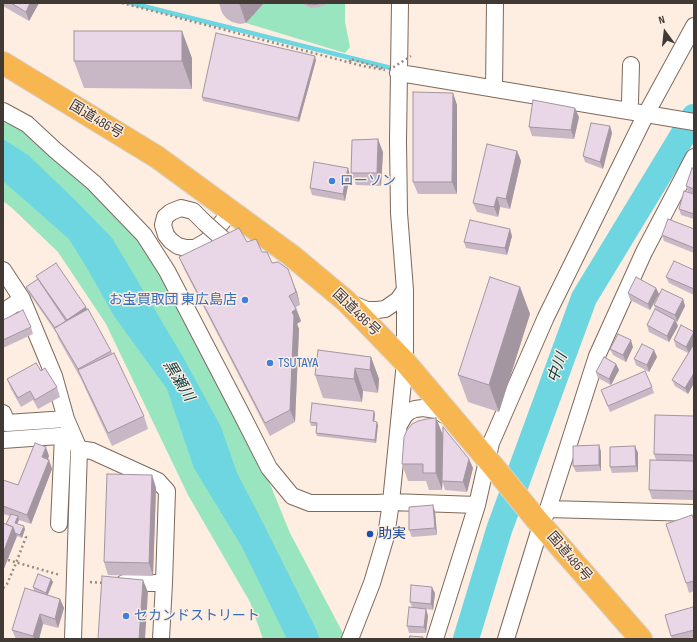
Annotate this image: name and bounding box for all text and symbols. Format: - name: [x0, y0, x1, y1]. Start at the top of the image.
- north arrow: [645, 12, 685, 52]
- text: N: [657, 13, 666, 27]
- street label: 国道486号: [66, 97, 126, 143]
- place label: ローソン: [340, 173, 396, 189]
- marker: ローソン: [327, 176, 337, 186]
- street label: 国道486号: [329, 286, 383, 340]
- place label: お宝買取団 東広島店: [109, 292, 237, 308]
- marker: お宝買取団 東広島店: [240, 295, 250, 305]
- water label: 中川: [544, 351, 572, 385]
- place label: TSUTAYA: [278, 355, 318, 371]
- water label: 黒瀬川: [159, 357, 197, 405]
- marker: TSUTAYA: [265, 358, 275, 368]
- place label: 助実: [378, 526, 406, 542]
- marker: 助実: [365, 529, 375, 539]
- street label: 国道486号: [543, 529, 595, 585]
- place label: セカンドストリート: [134, 608, 260, 624]
- marker: セカンドストリート: [121, 611, 131, 621]

